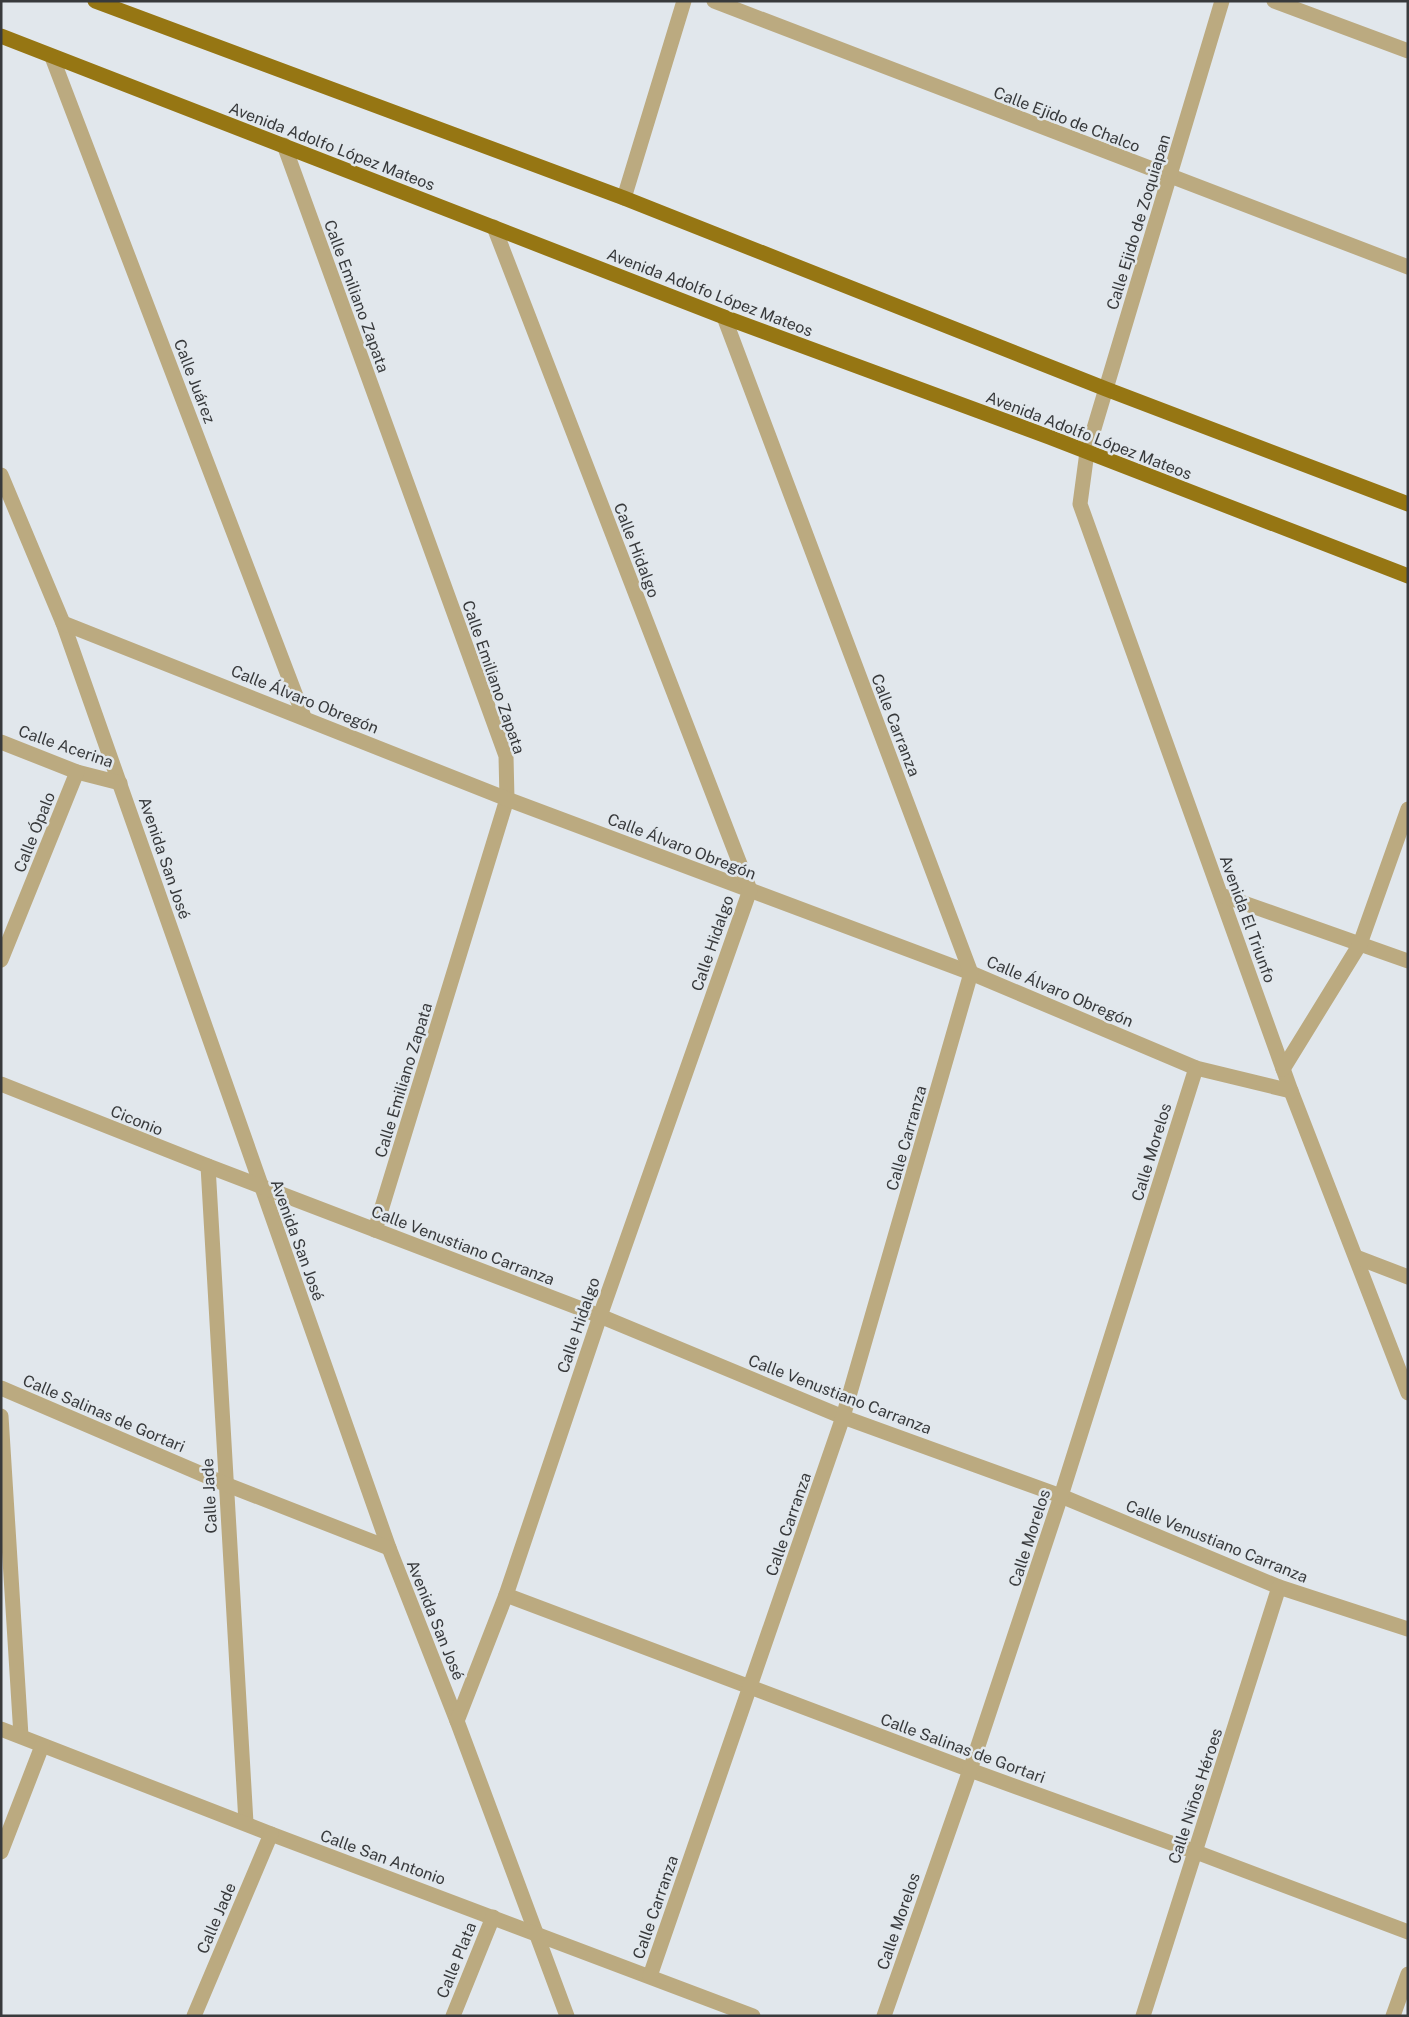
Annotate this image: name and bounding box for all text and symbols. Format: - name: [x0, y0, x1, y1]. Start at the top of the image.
- street label: Calle Ejido de Chalco: [991, 83, 1143, 156]
- street label: Avenida Adolfo López Mateos: [226, 98, 437, 195]
- street label: Calle Ejido de Zoquiapan: [1103, 132, 1174, 312]
- street label: Calle Emiliano Zapata: [320, 217, 393, 375]
- street label: Avenida Adolfo López Mateos: [604, 244, 815, 341]
- street label: Calle Juárez: [170, 336, 219, 426]
- street label: Avenida Adolfo López Mateos: [983, 387, 1194, 484]
- street label: Calle Hidalgo: [610, 500, 663, 600]
- street label: Calle Emiliano Zapata: [458, 598, 529, 756]
- street label: Calle Álvaro Obregón: [228, 660, 382, 738]
- street label: Calle Carranza: [867, 671, 924, 779]
- street label: Calle Acerina: [16, 721, 116, 772]
- street label: Calle Ópalo: [9, 789, 59, 875]
- street label: Avenida San José: [135, 795, 194, 922]
- street label: Calle Álvaro Obregón: [605, 808, 759, 884]
- street label: Avenida El Triunfo: [1216, 853, 1279, 985]
- street label: Calle Hidalgo: [687, 893, 738, 994]
- street label: Calle Álvaro Obregón: [984, 951, 1136, 1031]
- street label: Calle Emiliano Zapata: [371, 1000, 436, 1160]
- street label: Calle Carranza: [882, 1083, 931, 1193]
- street label: Ciconio: [108, 1101, 166, 1140]
- street label: Calle Morelos: [1128, 1101, 1175, 1203]
- street label: Avenida San José: [267, 1177, 328, 1303]
- street label: Calle Venustiano Carranza: [369, 1202, 557, 1289]
- street label: Calle Hidalgo: [553, 1275, 604, 1376]
- street label: Calle Venustiano Carranza: [746, 1351, 934, 1438]
- street label: Calle Salinas de Gortari: [20, 1371, 188, 1456]
- street label: Calle Jade: [198, 1458, 221, 1534]
- street label: Calle Carranza: [762, 1470, 815, 1578]
- street label: Calle Morelos: [1005, 1487, 1054, 1589]
- street label: Calle Venustiano Carranza: [1123, 1496, 1311, 1587]
- street label: Avenida San José: [403, 1557, 468, 1683]
- street label: Calle Salinas de Gortari: [878, 1710, 1048, 1787]
- street label: Calle Niños Héroes: [1165, 1726, 1226, 1866]
- street label: Calle San Antonio: [318, 1826, 448, 1889]
- street label: Calle Carranza: [629, 1853, 682, 1961]
- street label: Calle Morelos: [873, 1870, 924, 1972]
- street label: Calle Jade: [193, 1880, 240, 1957]
- street label: Calle Plata: [433, 1919, 480, 2001]

